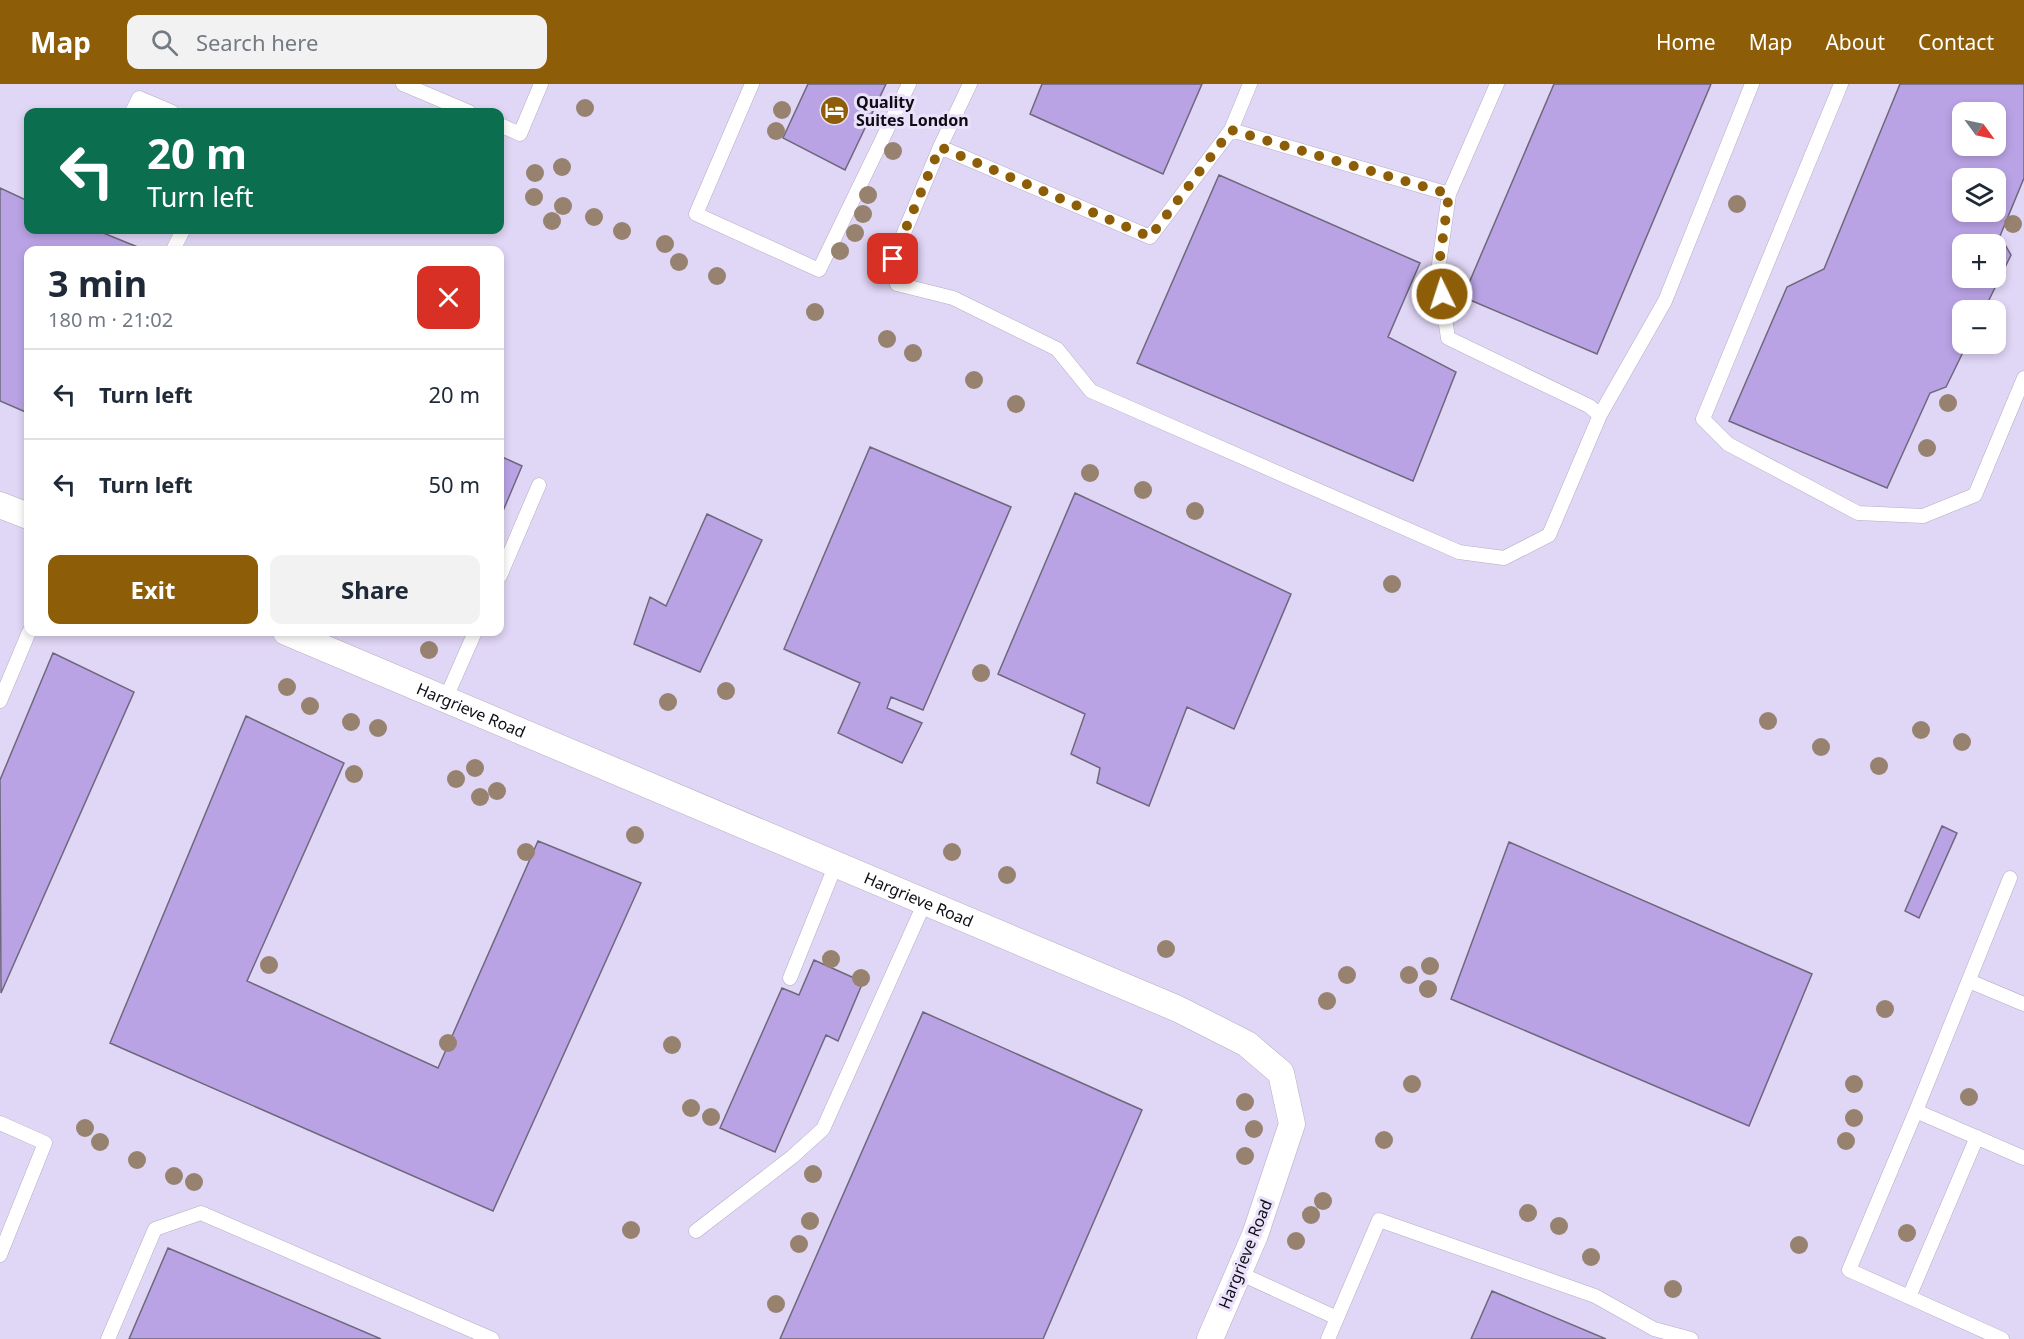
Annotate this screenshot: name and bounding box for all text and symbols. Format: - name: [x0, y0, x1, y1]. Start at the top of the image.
- search box: [127, 15, 547, 69]
- text: Map: [30, 23, 91, 61]
- icon: search: [148, 26, 181, 59]
- text: Search here: [196, 27, 318, 57]
- text: Home: [1656, 28, 1716, 56]
- text: Map: [1749, 28, 1792, 56]
- text: About: [1825, 28, 1885, 56]
- text: Contact: [1918, 28, 1994, 56]
- place label: Quality Suites London: [856, 91, 969, 131]
- hotel icon: Quality Suites London: [819, 95, 851, 127]
- north arrow: [1952, 102, 2006, 156]
- map controls: [1952, 102, 2006, 354]
- text: 20 m: [147, 124, 247, 181]
- icon: left: [48, 132, 126, 210]
- button: layers: [1952, 168, 2006, 222]
- text: Turn left: [147, 178, 253, 215]
- pin: [867, 233, 918, 284]
- button: +: [1952, 234, 2006, 288]
- icon: arrive: [876, 242, 909, 275]
- text: 3 min: [48, 259, 147, 308]
- position arrow: [1410, 262, 1474, 326]
- button: close: [417, 266, 480, 329]
- button: −: [1952, 300, 2006, 354]
- text: 180 m · 21:02: [48, 306, 173, 333]
- icon: left: [48, 378, 81, 411]
- text: Turn left: [99, 379, 193, 409]
- text: 20 m: [429, 379, 480, 409]
- icon: left: [48, 468, 81, 501]
- text: Turn left: [99, 469, 193, 499]
- text: 50 m: [429, 469, 480, 499]
- button: Exit: [48, 555, 258, 624]
- button: Share: [270, 555, 480, 624]
- street label: Hargrieve Road: [413, 677, 529, 743]
- street label: Hargrieve Road: [861, 867, 977, 932]
- street label: Hargrieve Road: [1213, 1196, 1277, 1312]

